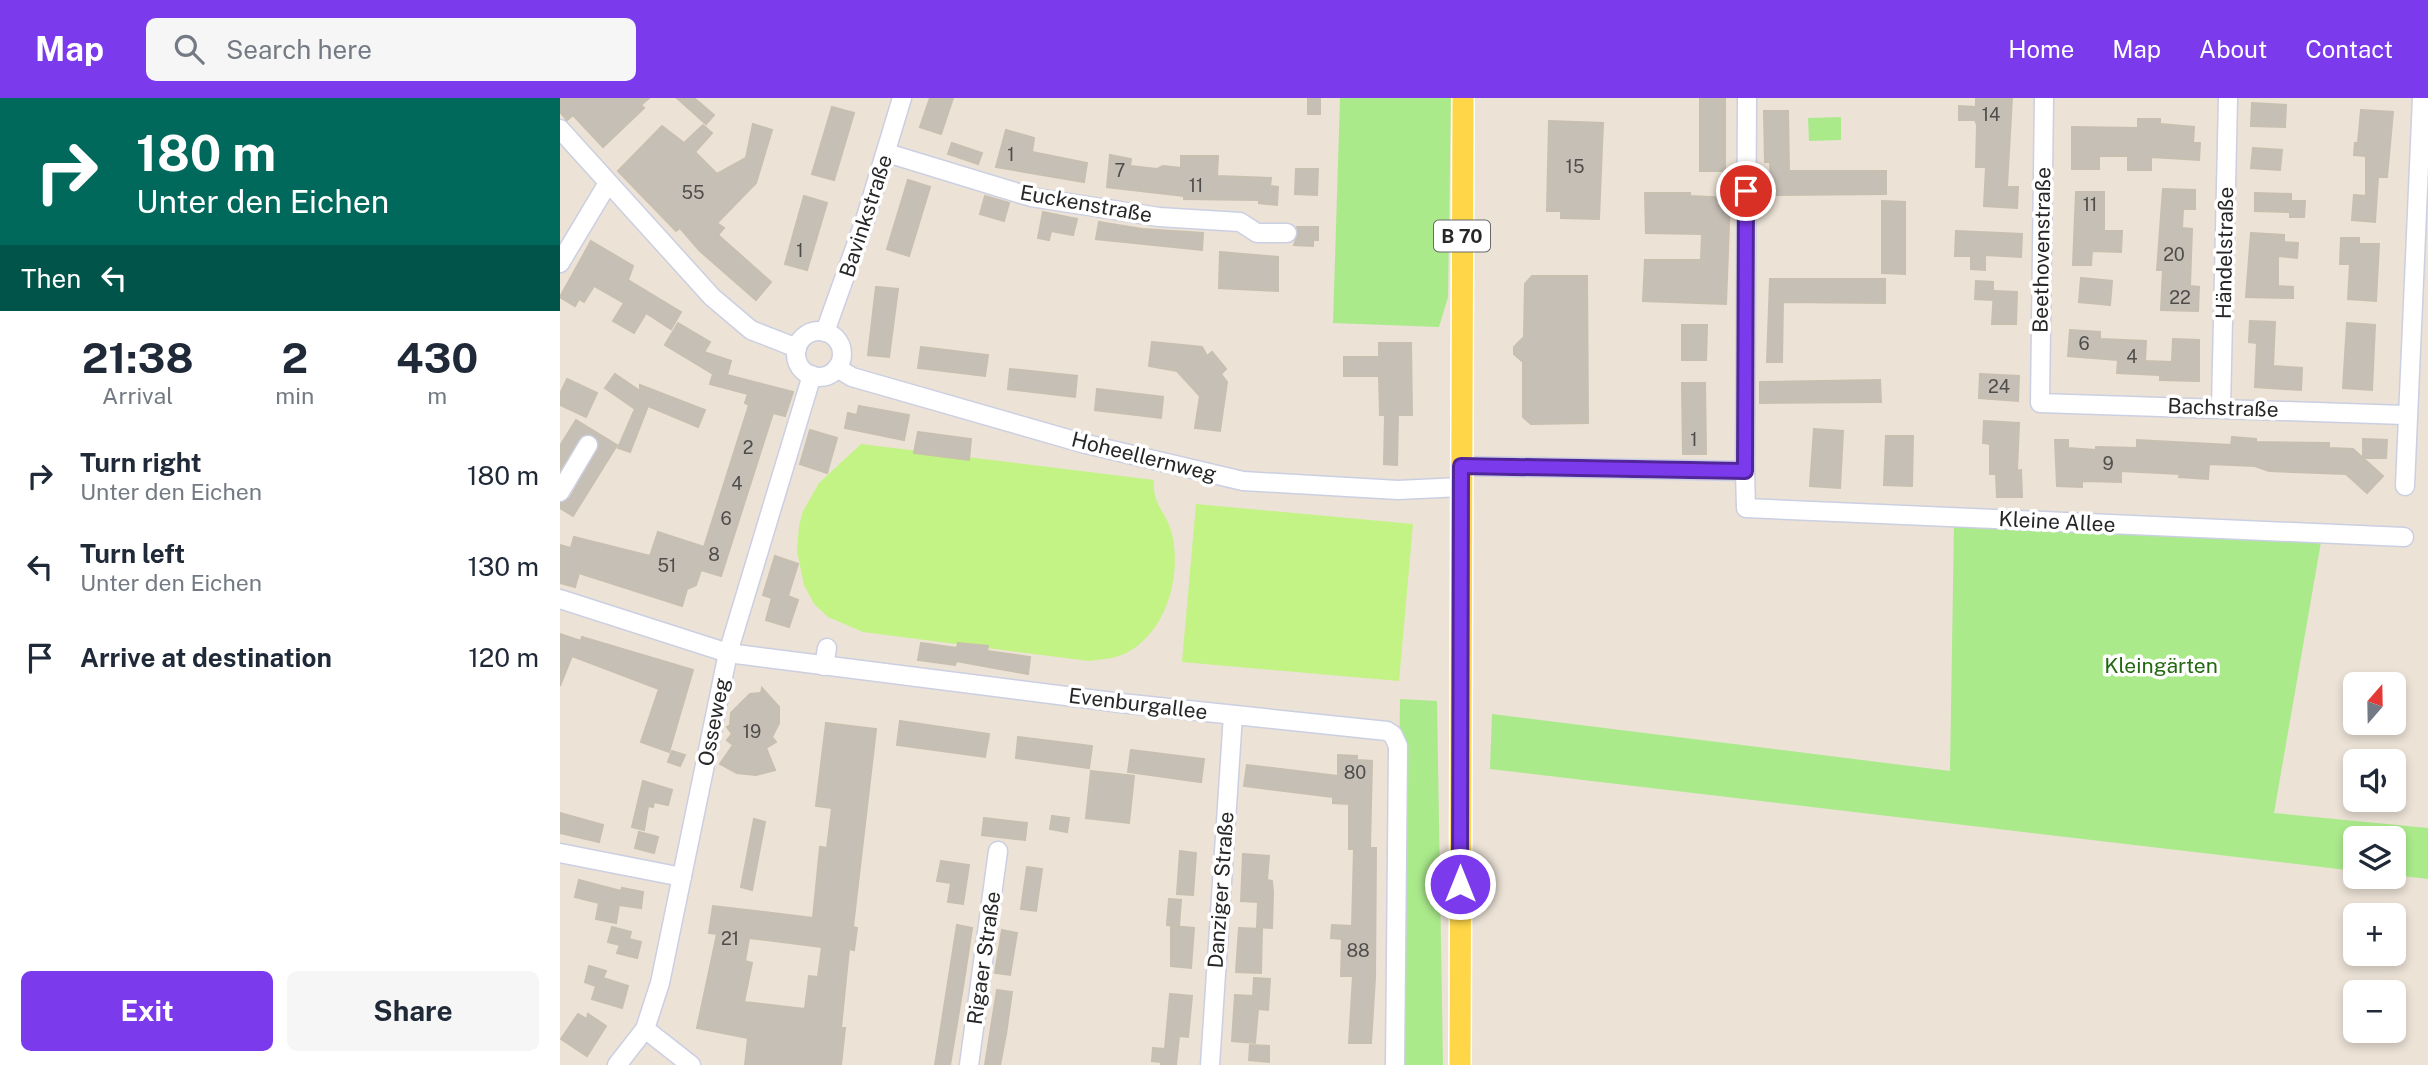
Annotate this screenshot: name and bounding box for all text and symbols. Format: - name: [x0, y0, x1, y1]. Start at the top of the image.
- search box: [146, 18, 636, 81]
- text: Map: [35, 30, 104, 68]
- icon: search: [170, 30, 208, 68]
- text: Search here: [226, 34, 372, 65]
- text: Home: [2008, 35, 2074, 63]
- text: Map: [2112, 35, 2161, 63]
- text: About: [2199, 35, 2267, 63]
- text: Contact: [2305, 35, 2393, 63]
- house number: 14: [1982, 104, 2000, 125]
- text: 180 m: [136, 124, 276, 182]
- icon: right: [21, 126, 112, 217]
- house number: 1: [1007, 144, 1015, 165]
- street label: Bavinkstraße: [834, 151, 897, 280]
- house number: 15: [1566, 156, 1584, 177]
- house number: 7: [1115, 160, 1125, 181]
- pin: [1716, 161, 1776, 221]
- street label: Beethovenstraße: [2028, 167, 2055, 333]
- icon: arrive: [1727, 172, 1765, 210]
- house number: 11: [1189, 175, 1203, 196]
- street label: Euckenstraße: [1018, 180, 1154, 227]
- house number: 55: [681, 182, 705, 203]
- text: Unter den Eichen: [136, 183, 389, 220]
- street label: Händelstraße: [2211, 187, 2238, 319]
- house number: 11: [2083, 194, 2097, 215]
- road number: B 70: [1434, 220, 1490, 252]
- house number: 1: [796, 240, 804, 261]
- house number: 20: [2163, 244, 2185, 265]
- icon: left: [95, 259, 133, 297]
- text: Then: [21, 263, 81, 294]
- house number: 22: [2169, 287, 2191, 308]
- text: 21:38: [82, 333, 194, 382]
- text: 2: [281, 333, 308, 382]
- text: 430: [396, 333, 478, 382]
- house number: 6: [2078, 333, 2090, 354]
- house number: 4: [2126, 346, 2138, 367]
- house number: 24: [1988, 376, 2010, 397]
- text: Arrival: [102, 382, 173, 409]
- text: min: [275, 382, 314, 409]
- text: m: [427, 382, 447, 409]
- street label: Bachstraße: [2167, 393, 2279, 422]
- street label: Hoheellernweg: [1069, 426, 1219, 487]
- house number: 1: [1690, 429, 1698, 450]
- house number: 2: [743, 437, 753, 458]
- text: Turn right: [80, 447, 202, 478]
- house number: 9: [2102, 453, 2114, 474]
- icon: right: [21, 457, 59, 495]
- text: 180 m: [467, 460, 539, 491]
- house number: 4: [731, 473, 743, 494]
- text: Unter den Eichen: [80, 478, 262, 505]
- street label: Kleine Allee: [1998, 506, 2116, 537]
- house number: 6: [720, 508, 732, 529]
- text: Turn left: [80, 538, 185, 569]
- house number: 8: [708, 544, 720, 565]
- icon: left: [21, 548, 59, 586]
- text: 130 m: [467, 551, 539, 582]
- house number: 51: [658, 555, 676, 576]
- text: Unter den Eichen: [80, 569, 262, 596]
- icon: arrive: [21, 639, 59, 677]
- text: Arrive at destination: [80, 642, 332, 673]
- text: 120 m: [468, 642, 539, 673]
- park label: Kleingärten: [2104, 653, 2218, 678]
- north arrow: [2343, 672, 2406, 735]
- map controls: [2343, 672, 2406, 1043]
- street label: Osseweg: [693, 676, 734, 768]
- street label: Evenburgallee: [1067, 683, 1209, 724]
- house number: 19: [743, 721, 761, 742]
- button: sound: [2343, 749, 2406, 812]
- house number: 80: [1344, 762, 1366, 783]
- street label: Danziger Straße: [1203, 811, 1238, 969]
- button: layers: [2343, 826, 2406, 889]
- position arrow: [1423, 847, 1497, 921]
- street label: Rigaer Straße: [962, 890, 1005, 1026]
- button: +: [2343, 903, 2406, 966]
- house number: 21: [721, 928, 739, 949]
- house number: 88: [1346, 940, 1370, 961]
- button: Exit: [21, 971, 273, 1051]
- button: Share: [287, 971, 539, 1051]
- button: −: [2343, 980, 2406, 1043]

